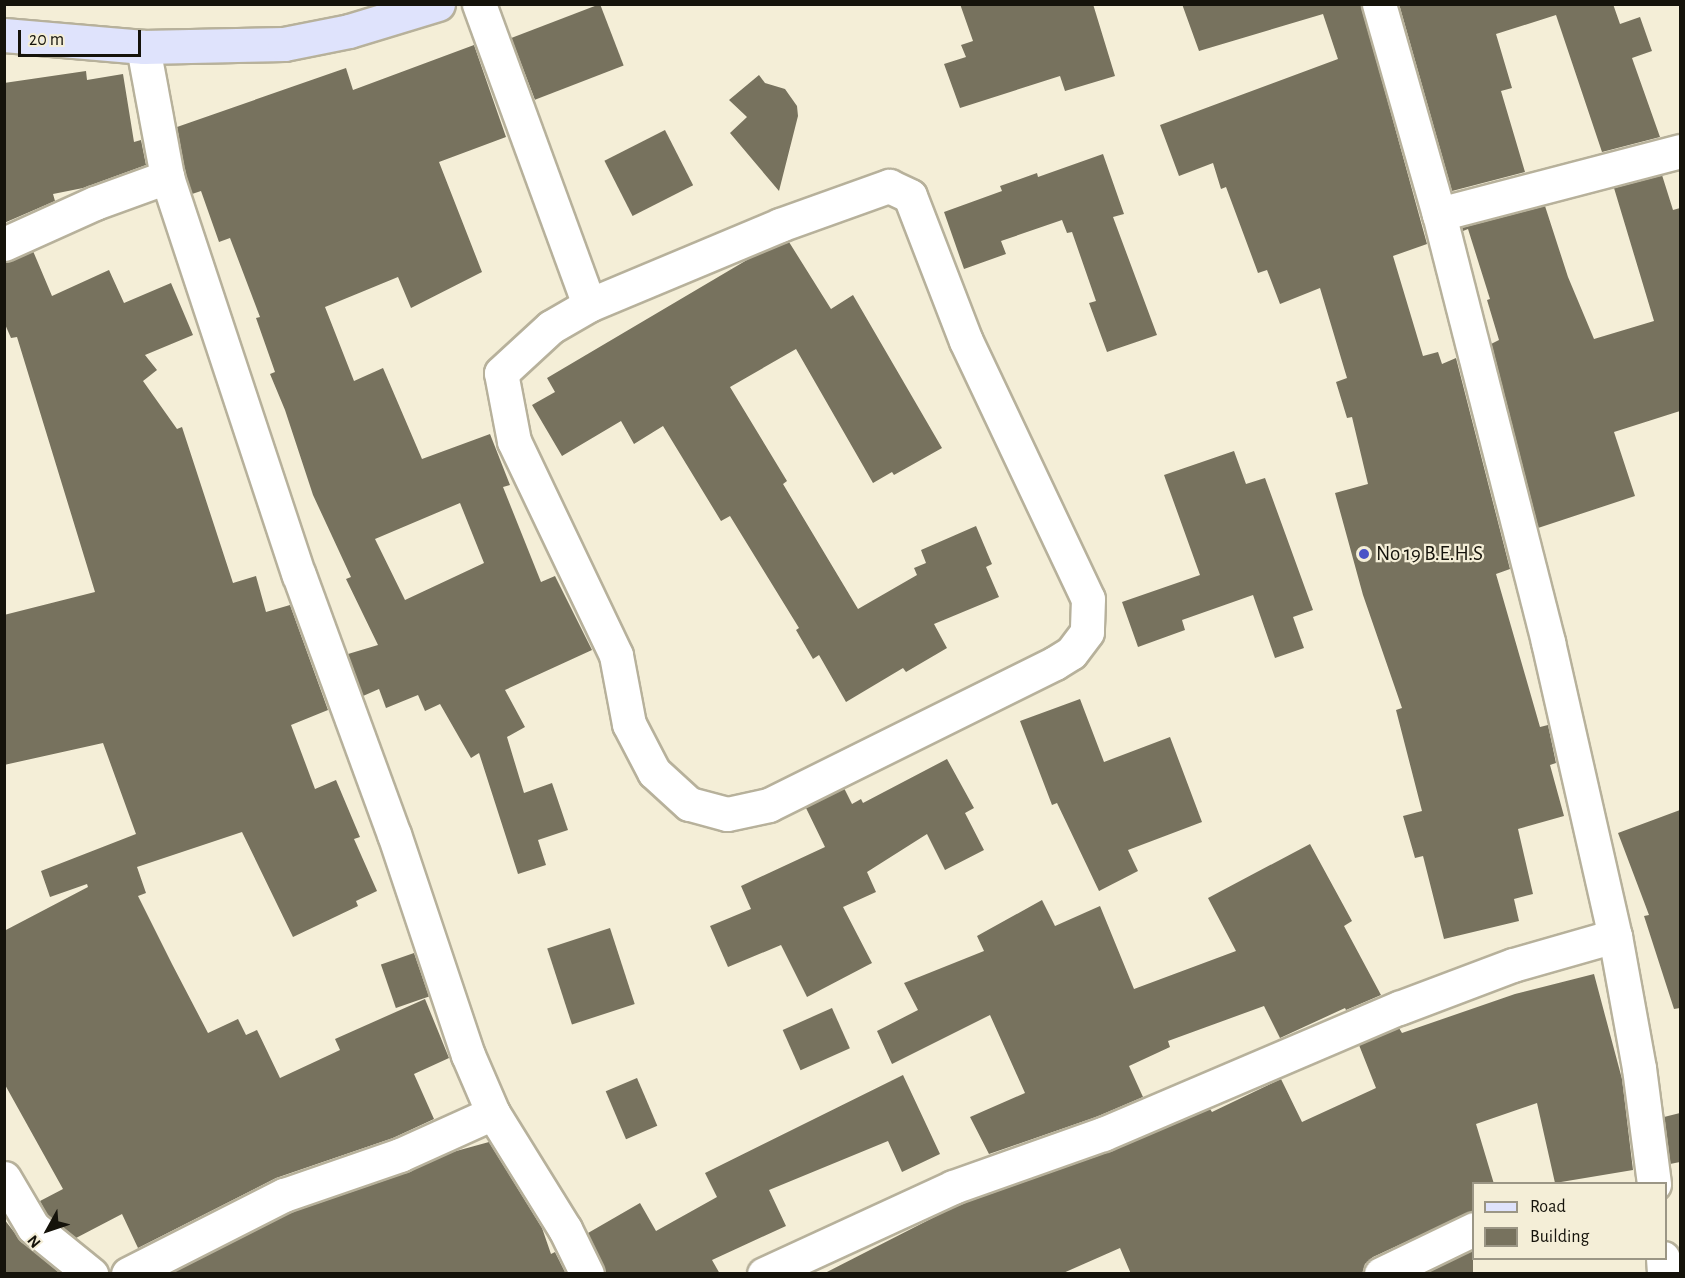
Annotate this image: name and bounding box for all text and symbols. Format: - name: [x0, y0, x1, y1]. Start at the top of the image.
- scale bar: [21, 18, 144, 56]
- text: 20 m: [29, 31, 64, 49]
- place label: No 19 B.E.H.S: [1376, 541, 1483, 567]
- marker: No 19 B.E.H.S: [1357, 547, 1371, 561]
- legend: [1472, 1182, 1667, 1260]
- text: Road: [1530, 1198, 1566, 1216]
- north arrow: [18, 1200, 78, 1260]
- text: Building: [1530, 1228, 1589, 1246]
- text: N: [25, 1232, 44, 1251]

